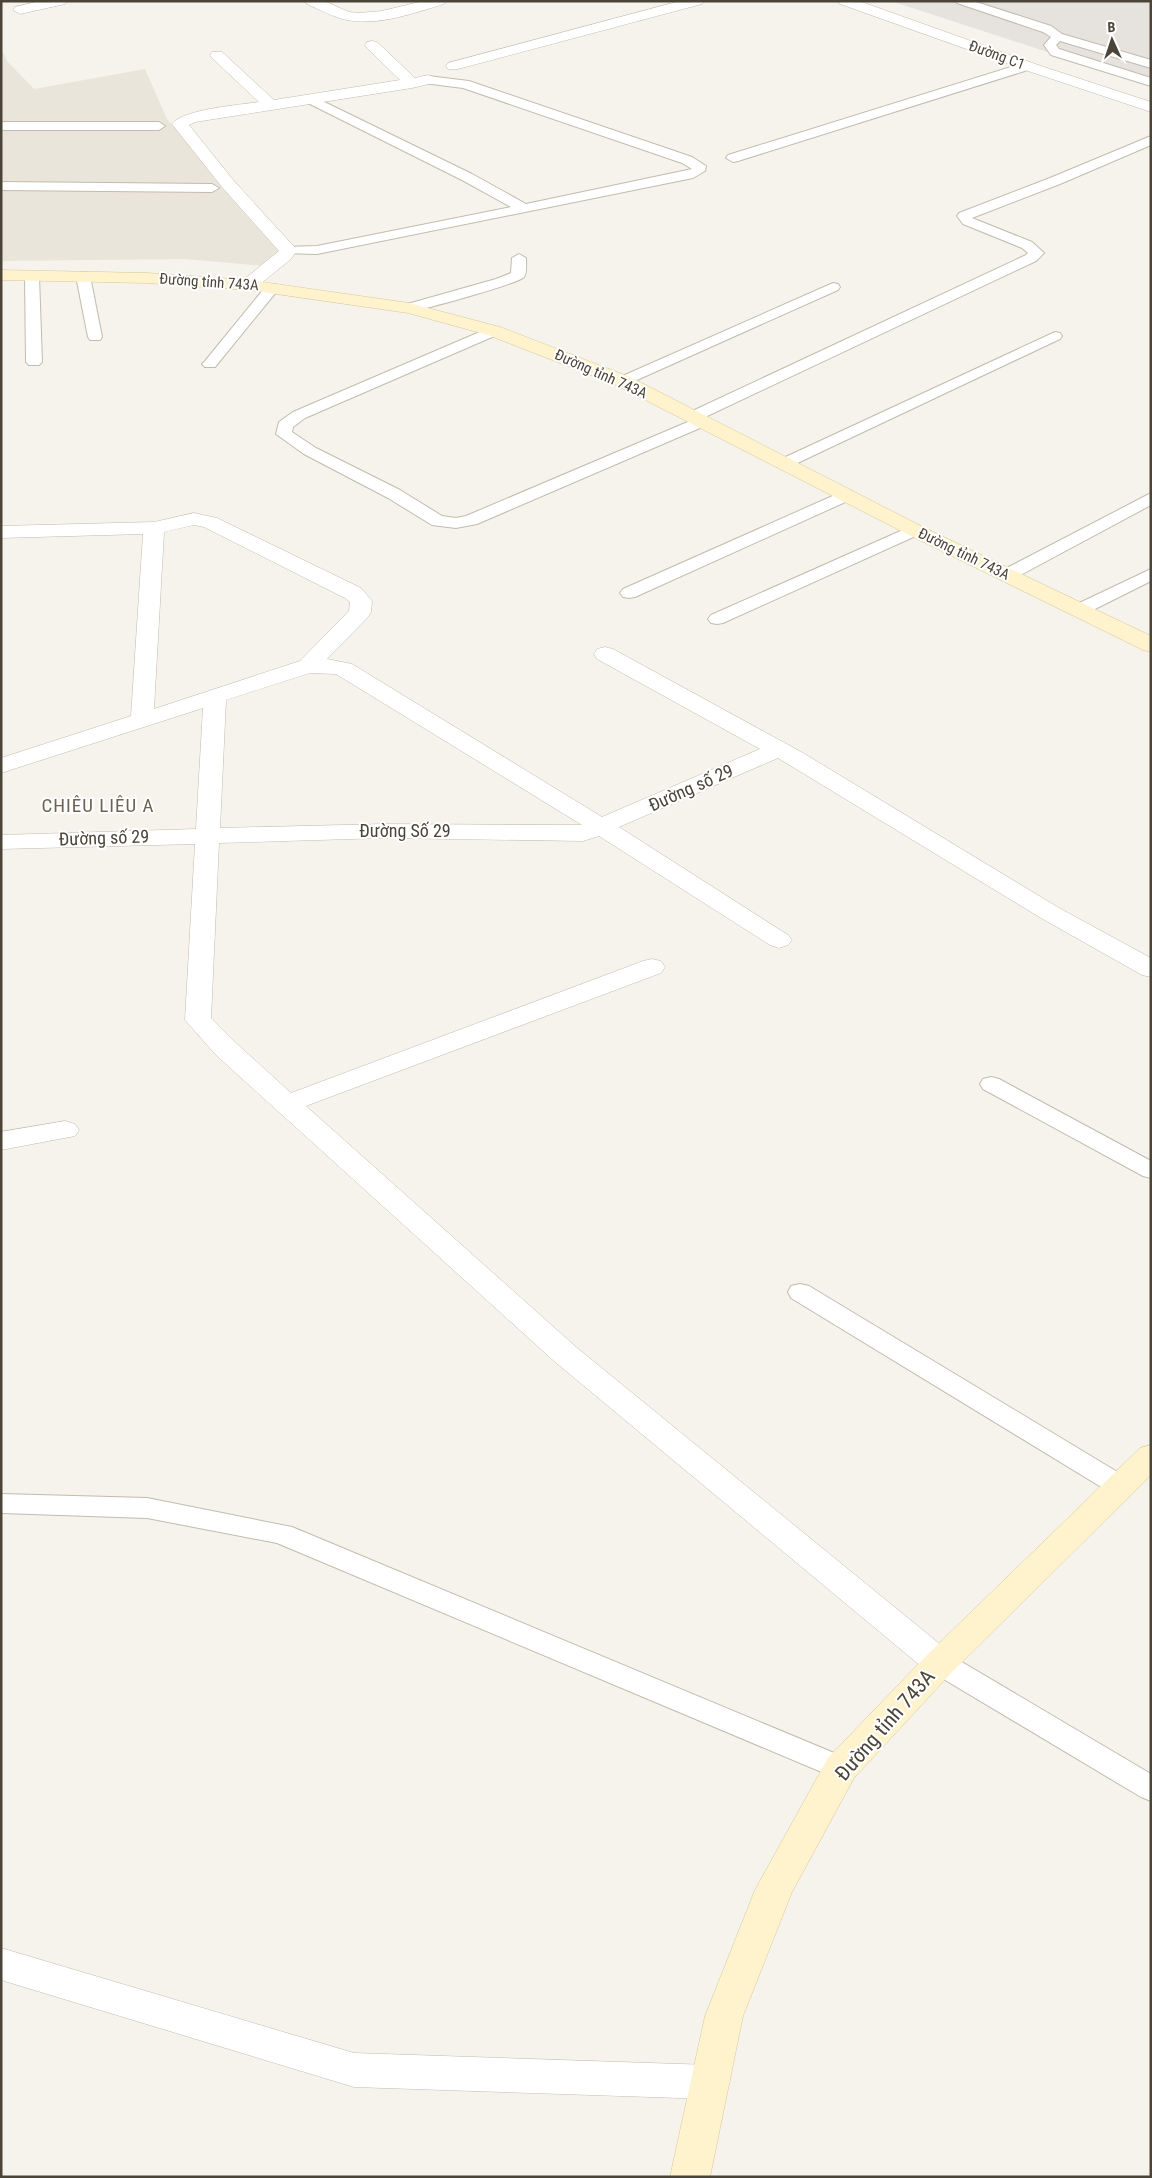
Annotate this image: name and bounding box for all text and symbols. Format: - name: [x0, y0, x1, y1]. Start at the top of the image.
- north arrow: [1087, 15, 1137, 65]
- text: B: [1107, 19, 1116, 35]
- street label: Đường C1: [966, 37, 1028, 73]
- street label: Đường tỉnh 743A: [159, 270, 260, 294]
- street label: Đường tỉnh 743A: [552, 346, 650, 403]
- street label: Đường tỉnh 743A: [915, 524, 1013, 584]
- street label: Đường số 29: [645, 760, 736, 816]
- district label: CHIÊU LIÊU A: [42, 794, 155, 817]
- street label: Đường Số 29: [359, 820, 451, 841]
- street label: Đường số 29: [58, 825, 150, 850]
- street label: Đường tỉnh 743A: [830, 1665, 940, 1785]

